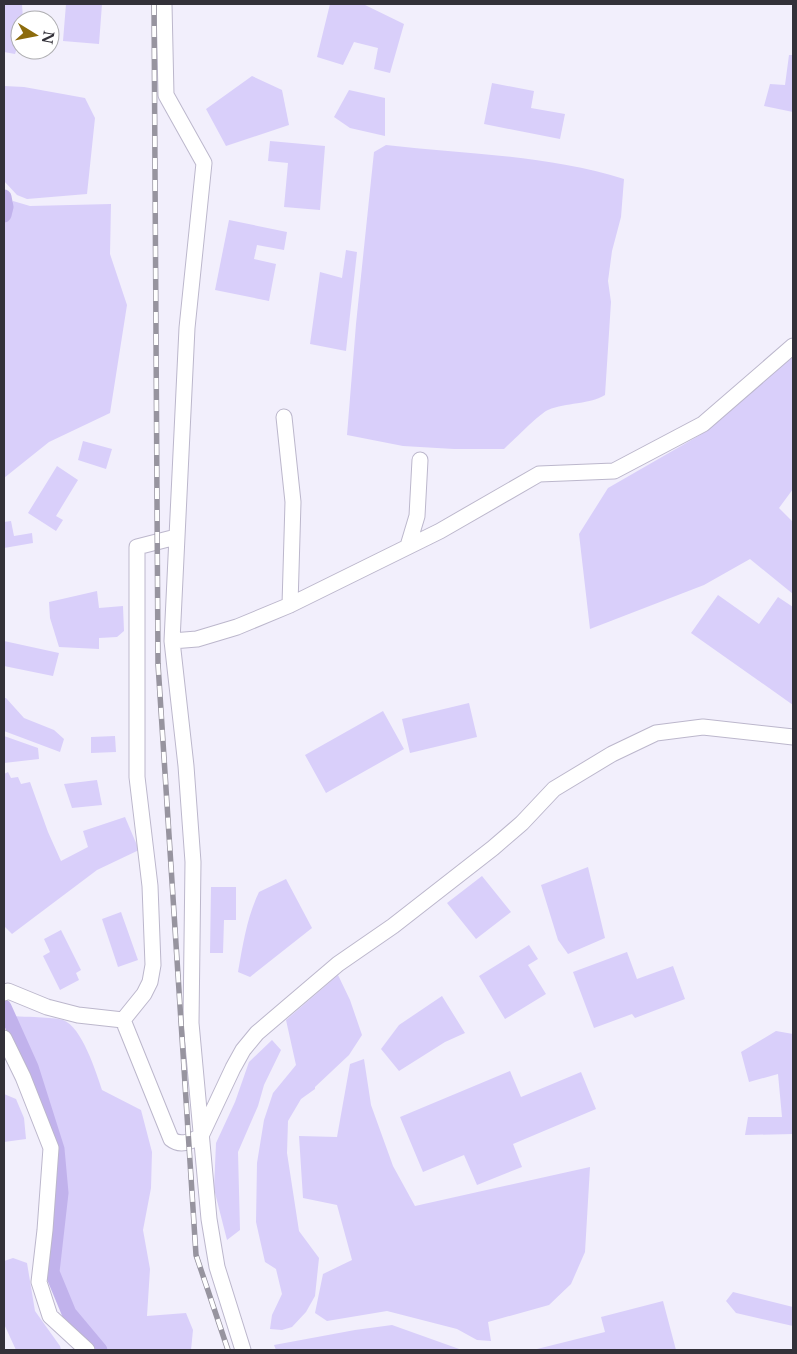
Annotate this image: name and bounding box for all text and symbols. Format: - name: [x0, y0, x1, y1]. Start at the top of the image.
- north arrow: [10, 10, 60, 60]
- text: N: [38, 29, 58, 45]

